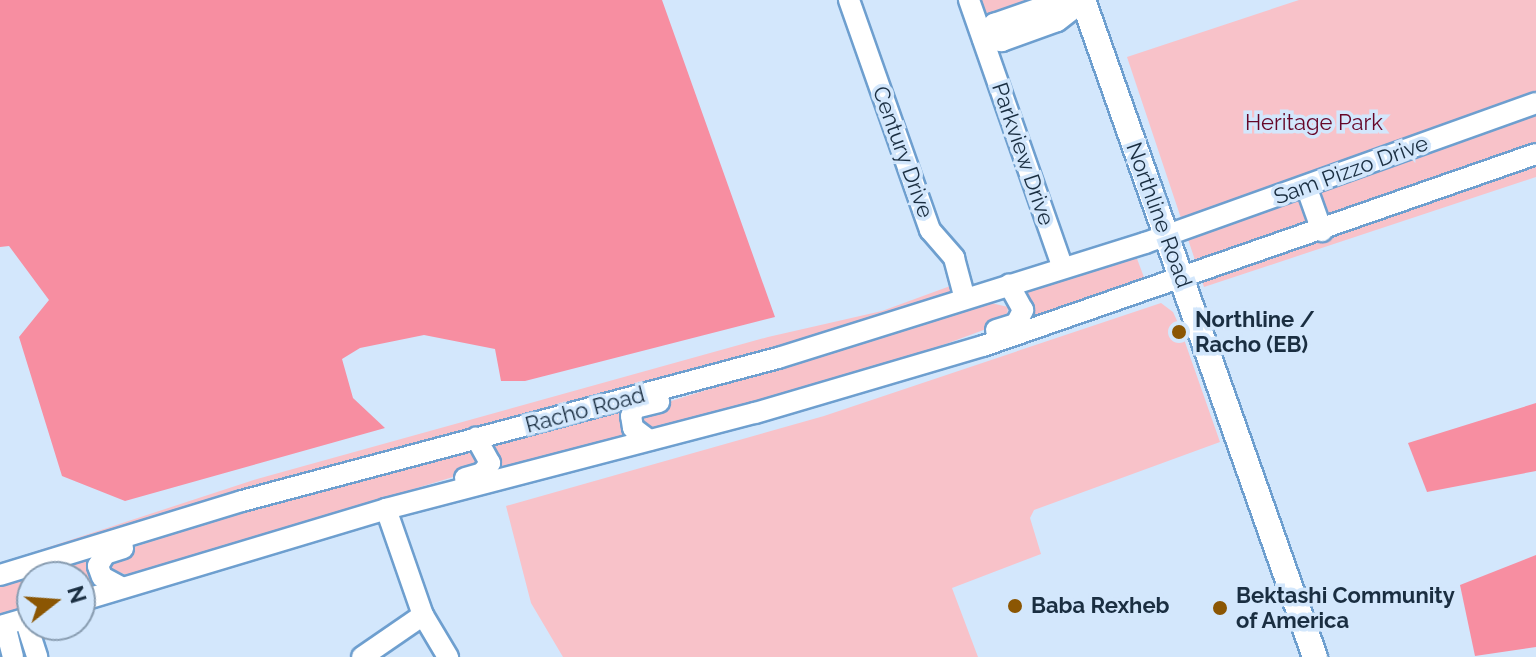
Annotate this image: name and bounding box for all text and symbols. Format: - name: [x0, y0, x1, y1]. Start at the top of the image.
- street label: Parkview Drive: [986, 79, 1060, 229]
- street label: Century Drive: [867, 82, 939, 222]
- park label: Heritage Park: [1245, 110, 1383, 136]
- street label: Sam Pizzo Drive: [1270, 130, 1432, 210]
- street label: Northline Road: [1120, 139, 1198, 291]
- place label: Northline / Racho (EB): [1195, 306, 1315, 358]
- marker: Northline / Racho (EB): [1170, 323, 1188, 341]
- street label: Racho Road: [522, 381, 648, 439]
- north arrow: [16, 561, 96, 641]
- place label: Bektashi Community of America: [1236, 582, 1455, 634]
- text: N: [62, 583, 92, 606]
- place label: Baba Rexheb: [1031, 593, 1170, 619]
- marker: Baba Rexheb: [1006, 597, 1024, 615]
- marker: Bektashi Community of America: [1211, 599, 1229, 617]

